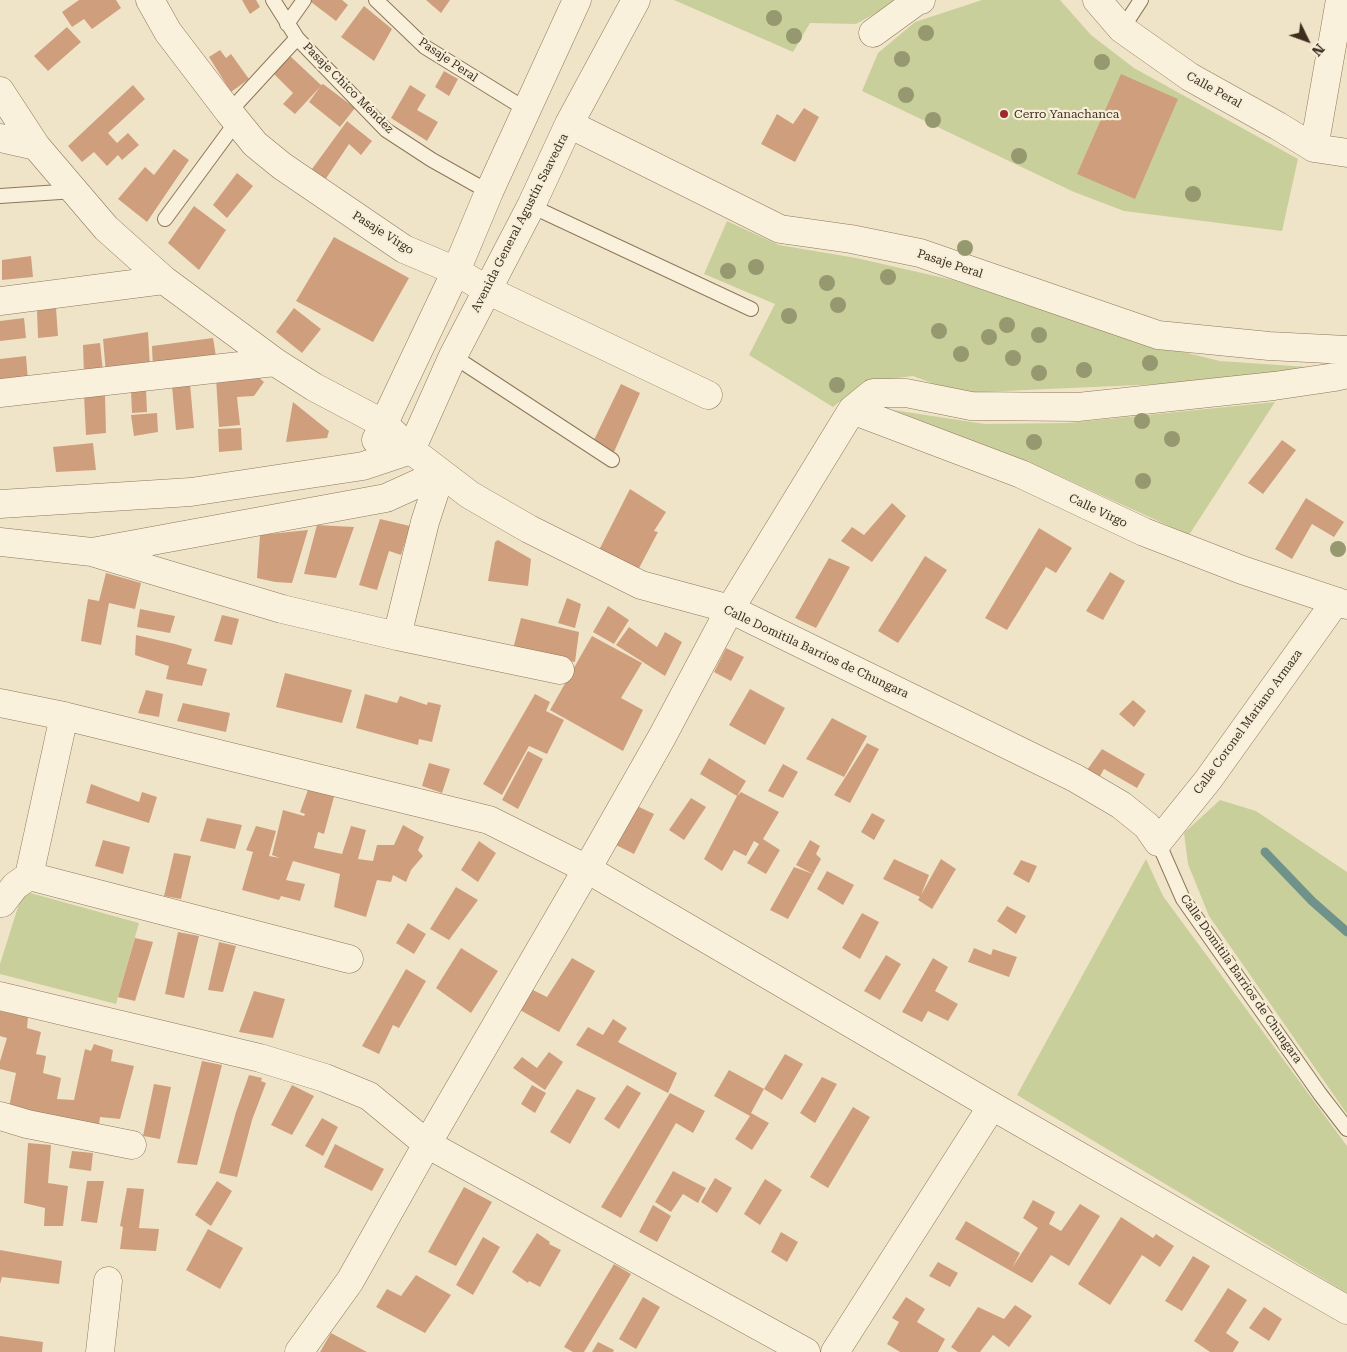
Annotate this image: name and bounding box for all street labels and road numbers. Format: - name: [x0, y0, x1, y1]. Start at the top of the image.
- street label: Pasaje Peral: [416, 35, 480, 85]
- street label: Pasaje Chico Méndez: [300, 40, 396, 136]
- street label: Calle Peral: [1184, 69, 1244, 111]
- street label: Avenida General Agustín Saavedra: [468, 131, 572, 315]
- street label: Pasaje Virgo: [349, 208, 417, 258]
- street label: Pasaje Peral: [915, 247, 985, 281]
- street label: Calle Virgo: [1066, 491, 1130, 531]
- street label: Calle Domitila Barrios de Chungara: [721, 603, 911, 701]
- street label: Calle Coronel Mariano Armaza: [1191, 647, 1305, 797]
- street label: Calle Domitila Barrios de Chungara: [1177, 892, 1305, 1066]

